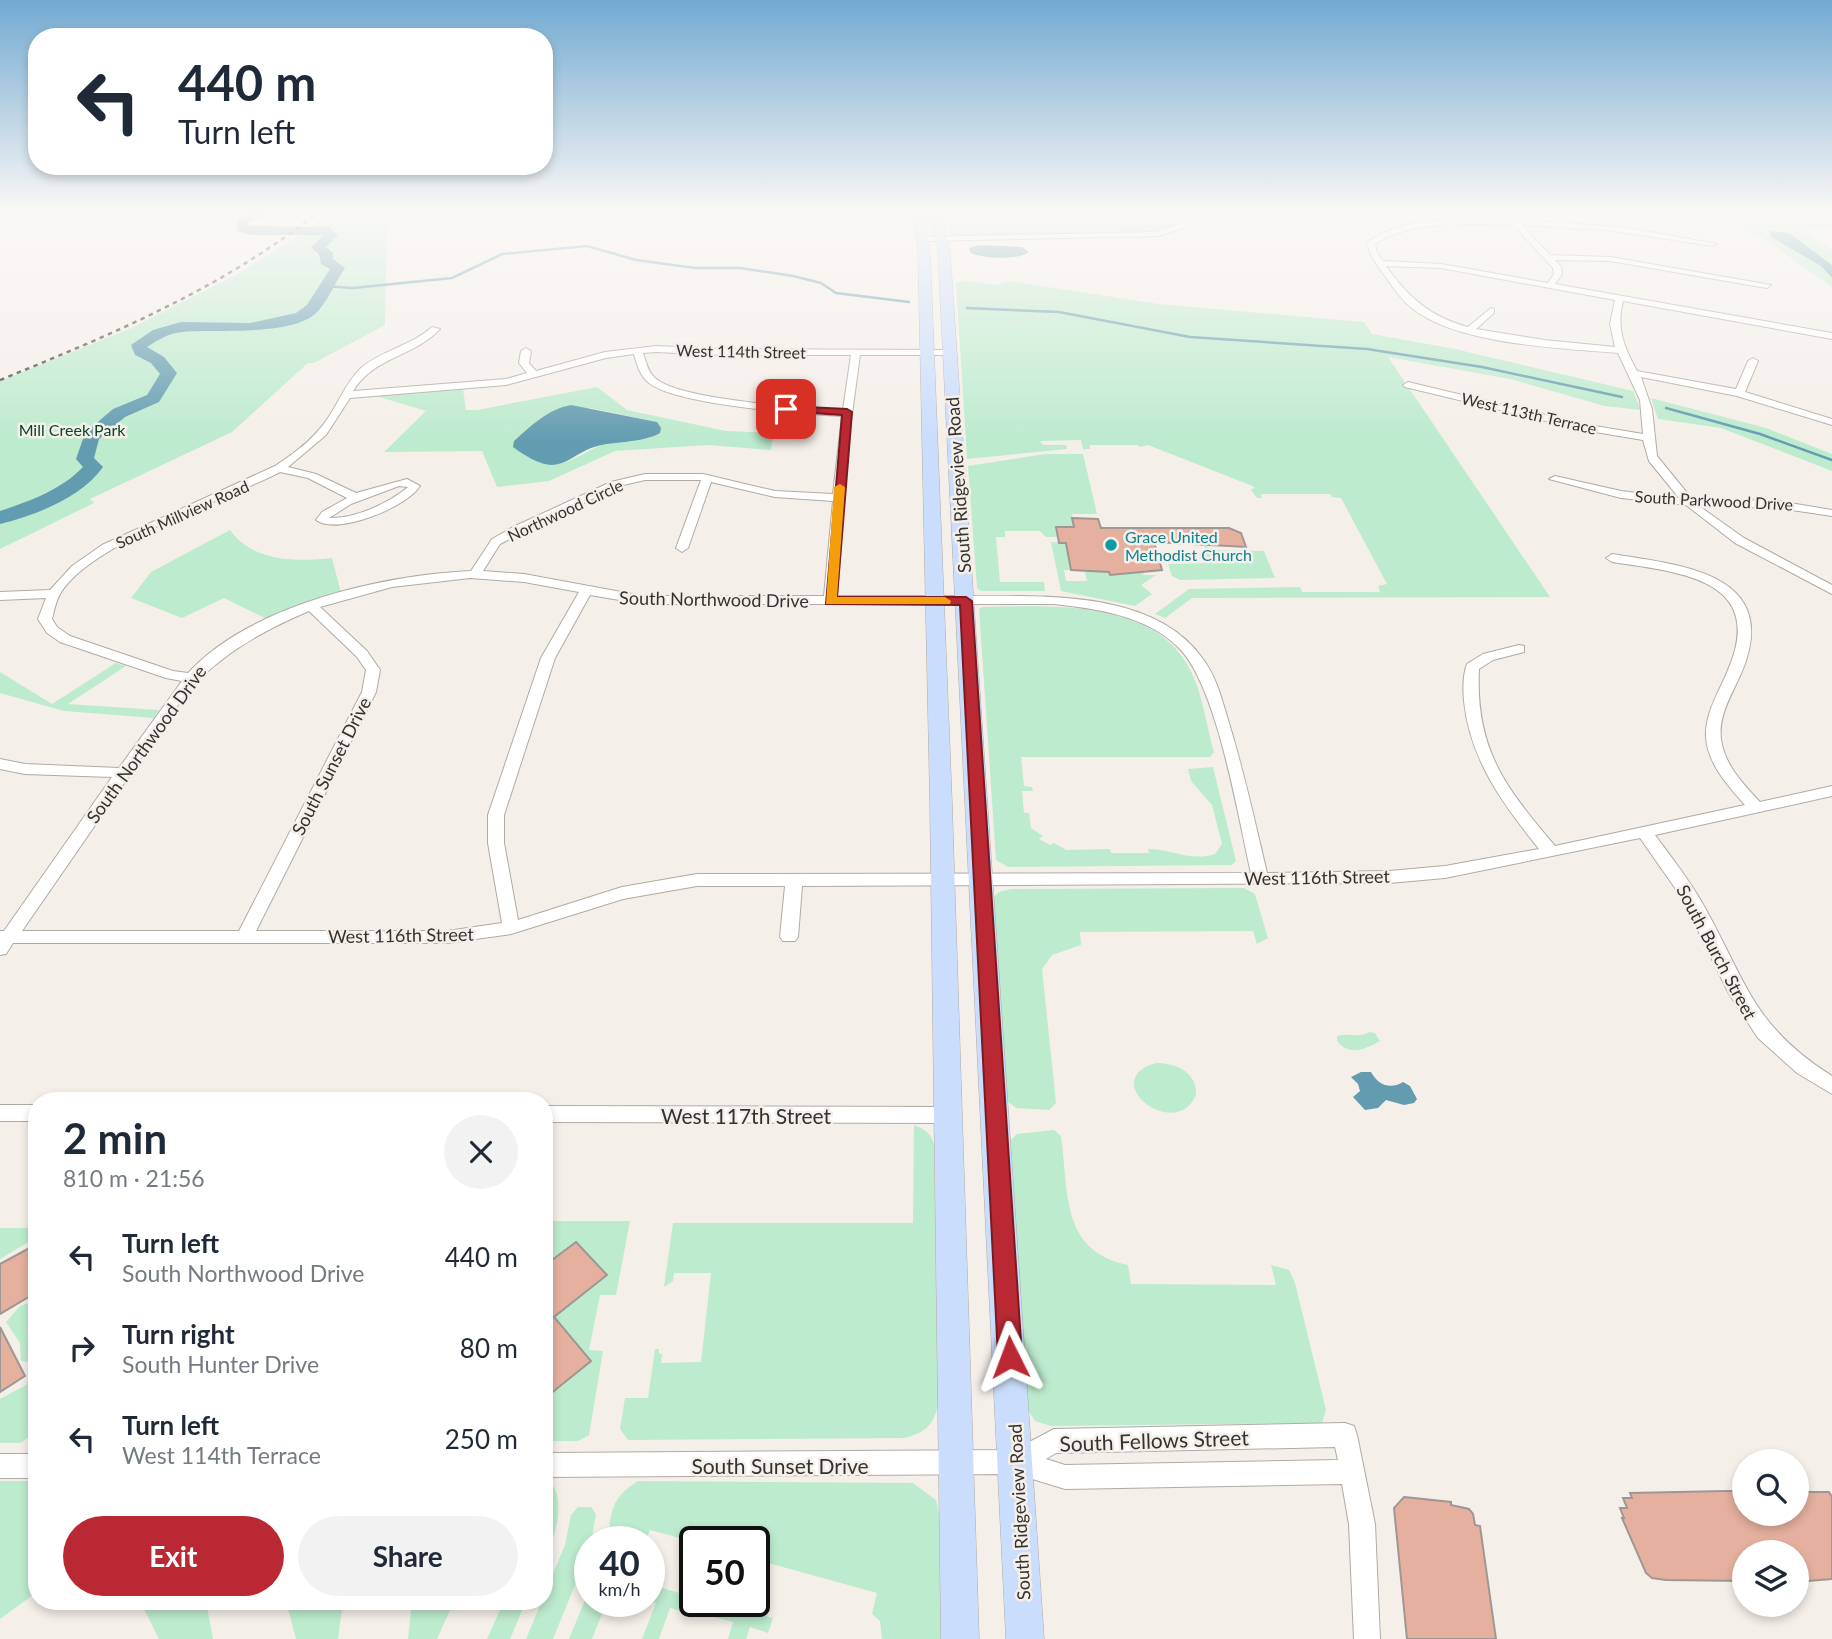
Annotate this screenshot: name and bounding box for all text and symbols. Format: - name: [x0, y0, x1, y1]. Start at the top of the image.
- text: 440 m: [178, 53, 316, 111]
- icon: left: [63, 56, 154, 147]
- text: Turn left: [178, 112, 295, 151]
- street label: West 114th Street: [676, 340, 806, 362]
- pin: [756, 379, 816, 439]
- street label: West 113th Terrace: [1459, 388, 1599, 438]
- icon: arrive: [767, 390, 805, 428]
- street label: South Ridgeview Road: [941, 396, 975, 574]
- park label: Mill Creek Park: [19, 420, 126, 439]
- street label: Northwood Circle: [504, 475, 626, 545]
- street label: South Millview Road: [112, 476, 252, 552]
- street label: South Parkwood Drive: [1634, 486, 1794, 514]
- place label: Grace United Methodist Church: [1125, 527, 1252, 564]
- marker: Grace United Methodist Church: [1103, 537, 1119, 553]
- street label: South Northwood Drive: [619, 586, 809, 612]
- street label: South Northwood Drive: [81, 661, 211, 827]
- street label: South Sunset Drive: [287, 693, 375, 839]
- street label: West 116th Street: [1244, 865, 1391, 889]
- street label: South Burch Street: [1672, 881, 1762, 1024]
- street label: West 116th Street: [328, 923, 475, 947]
- street label: West 117th Street: [661, 1103, 832, 1128]
- text: 2 min: [63, 1113, 167, 1163]
- button: close: [444, 1115, 518, 1189]
- text: 810 m · 21:56: [63, 1164, 205, 1192]
- text: Turn left: [122, 1227, 219, 1259]
- icon: left: [63, 1238, 101, 1276]
- text: 440 m: [445, 1241, 518, 1273]
- text: South Northwood Drive: [122, 1259, 364, 1287]
- text: Turn right: [122, 1318, 235, 1350]
- position arrow: [973, 1320, 1047, 1394]
- icon: right: [63, 1329, 101, 1367]
- text: 80 m: [460, 1332, 518, 1364]
- text: South Hunter Drive: [122, 1350, 319, 1378]
- text: Turn left: [122, 1409, 219, 1441]
- icon: left: [63, 1420, 101, 1458]
- text: 250 m: [445, 1423, 518, 1455]
- street label: South Ridgeview Road: [1003, 1423, 1035, 1601]
- street label: South Fellows Street: [1059, 1424, 1250, 1456]
- text: West 114th Terrace: [122, 1441, 321, 1469]
- map controls: [1732, 1449, 1809, 1617]
- button: search: [1732, 1449, 1809, 1526]
- street label: South Sunset Drive: [691, 1453, 869, 1478]
- button: Exit: [63, 1516, 284, 1596]
- button: Share: [298, 1516, 518, 1596]
- speed limit sign: 50: [679, 1526, 770, 1617]
- button: layers: [1732, 1540, 1809, 1617]
- text: 40: [599, 1541, 640, 1583]
- text: km/h: [598, 1578, 641, 1600]

